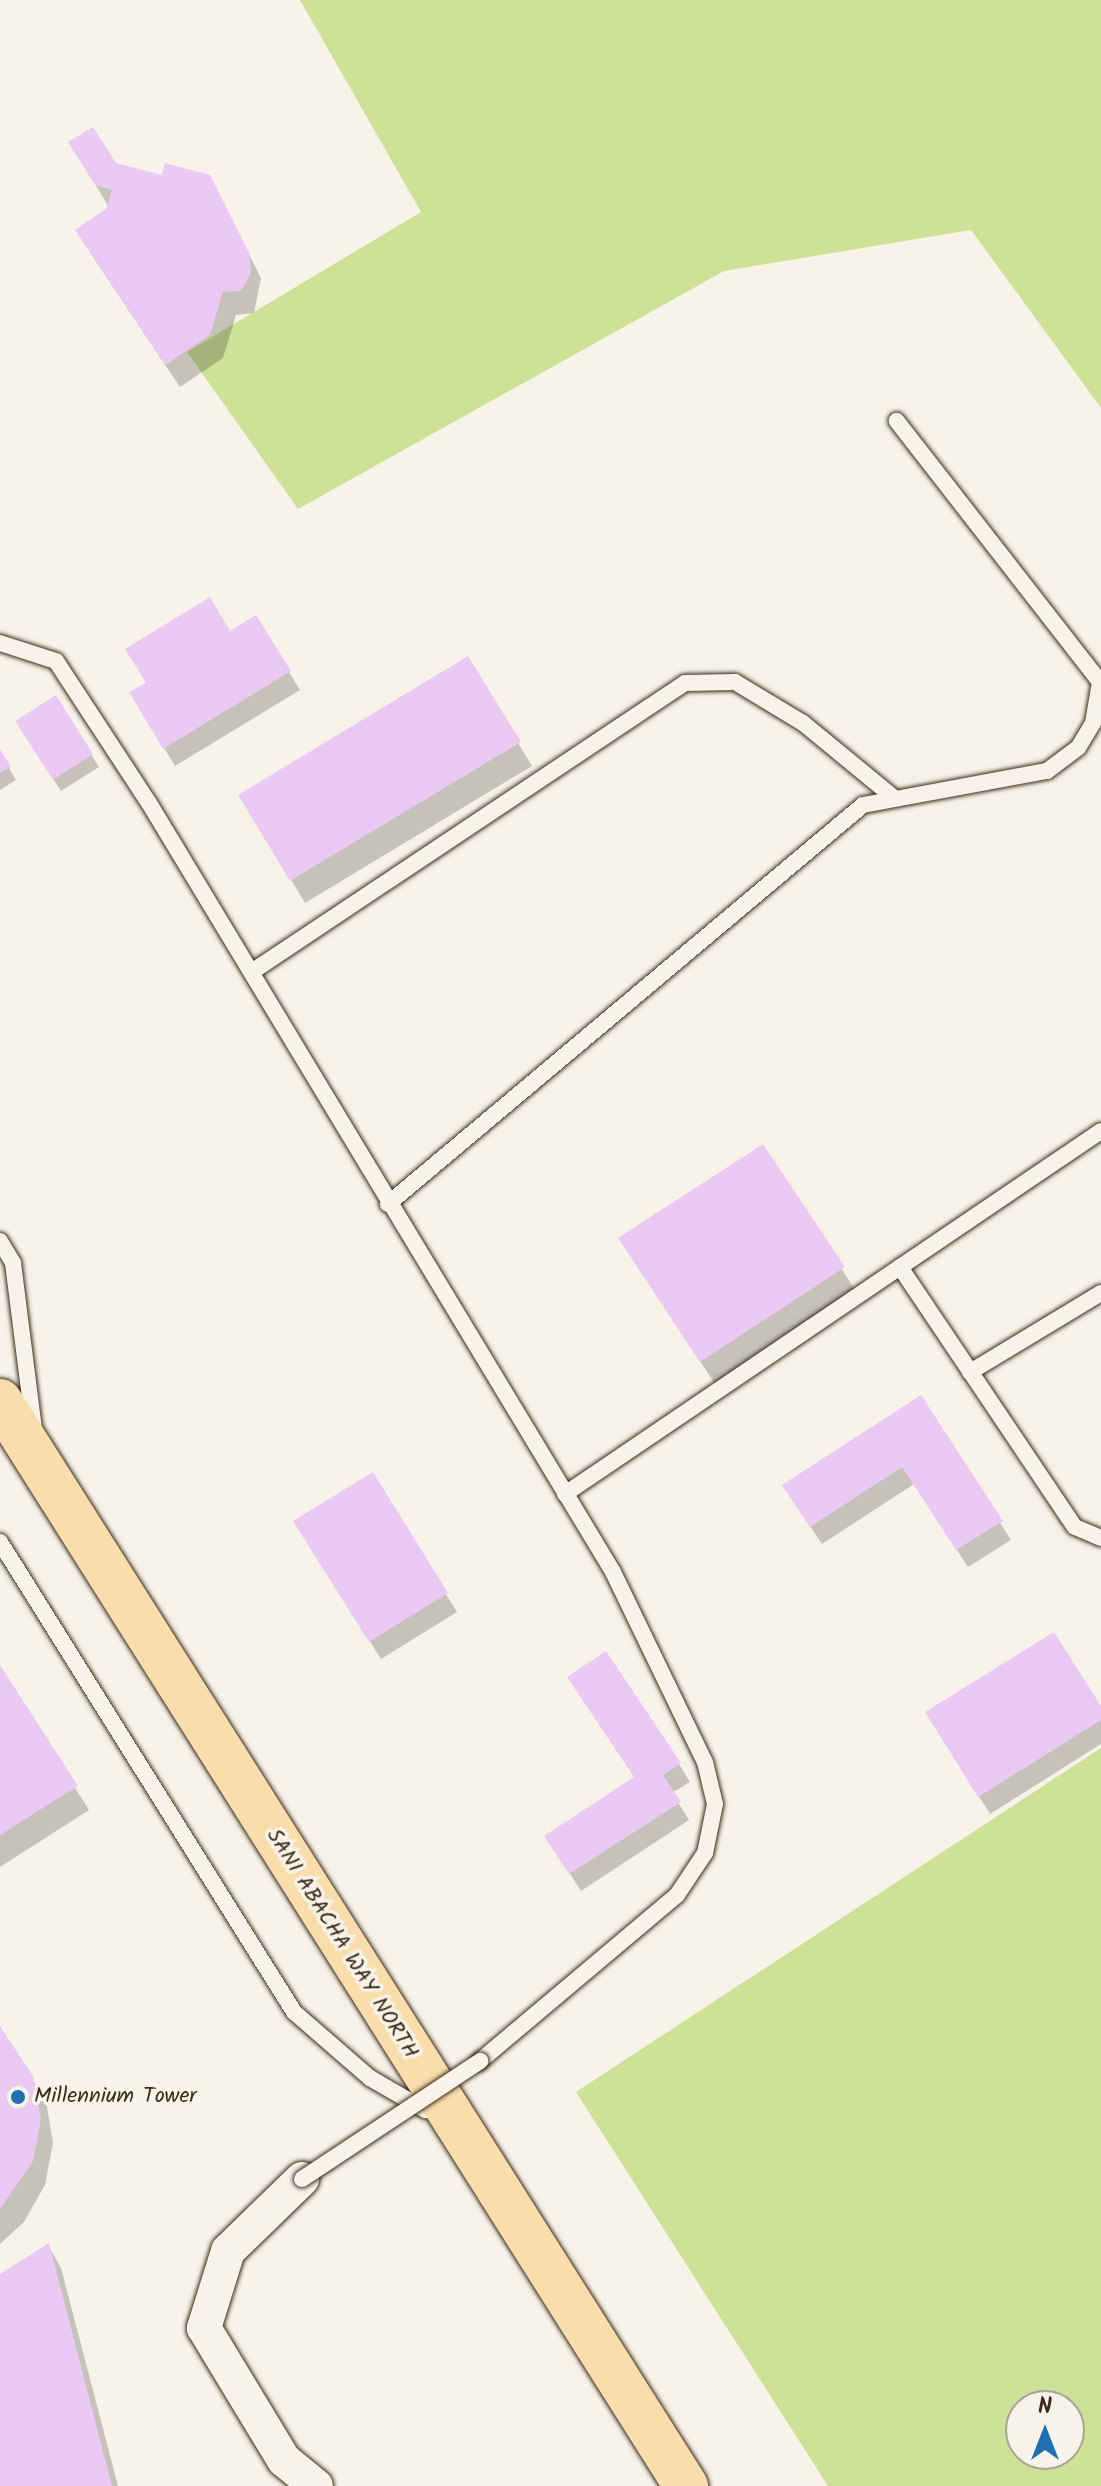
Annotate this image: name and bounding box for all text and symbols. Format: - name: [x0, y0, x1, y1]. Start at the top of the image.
- street label: SANI ABACHA WAY NORTH: [260, 1824, 424, 2064]
- place label: Millennium Tower: [34, 2084, 197, 2110]
- marker: Millennium Tower: [9, 2088, 27, 2106]
- north arrow: [1005, 2390, 1085, 2470]
- text: N: [1038, 2390, 1052, 2425]

